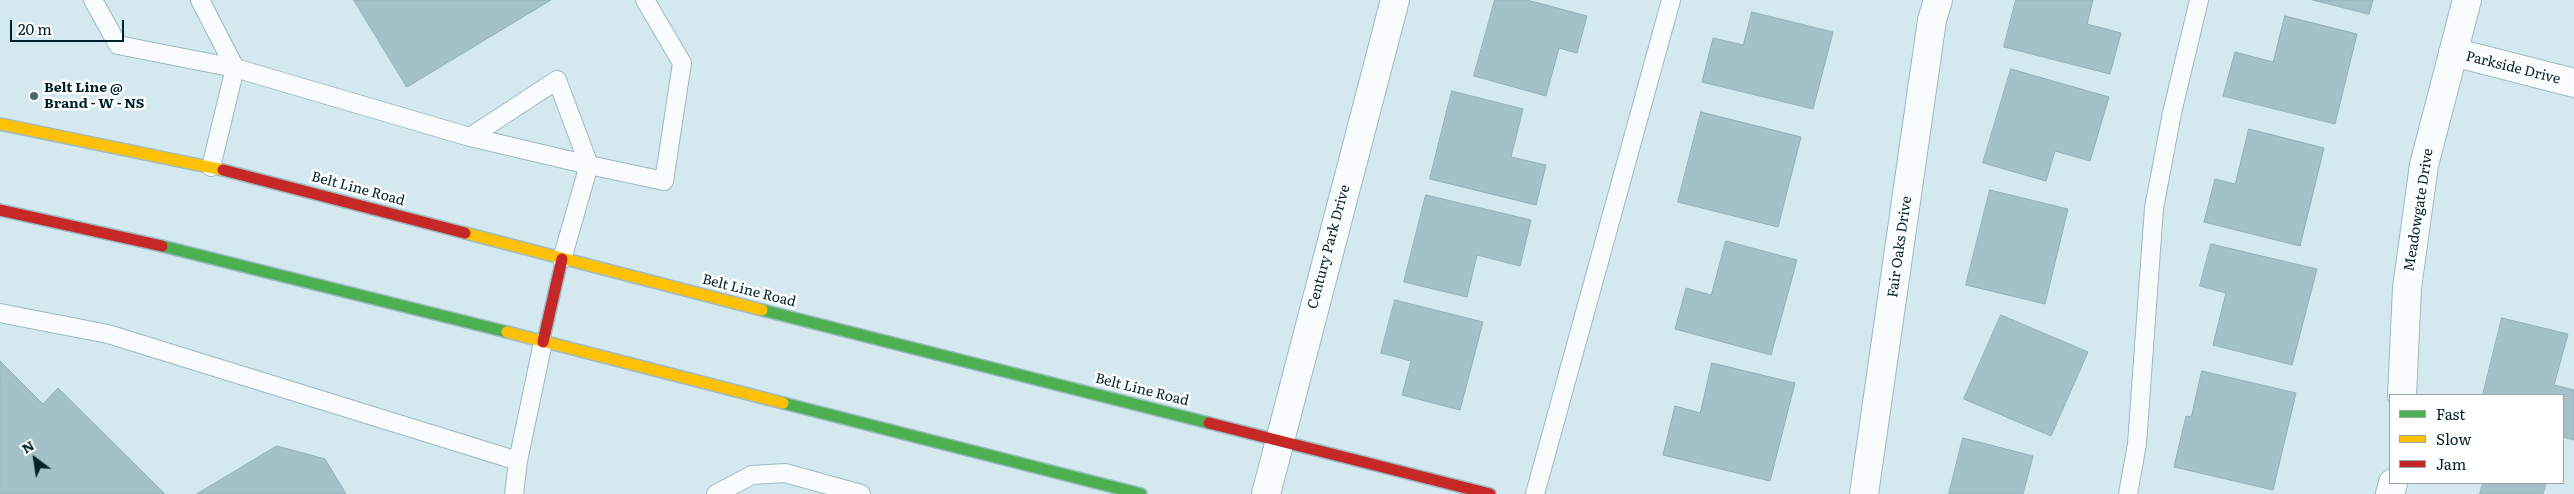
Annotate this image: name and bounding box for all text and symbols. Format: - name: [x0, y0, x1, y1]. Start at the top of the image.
- scale bar: [12, 10, 126, 42]
- text: 20 m: [18, 17, 52, 40]
- street label: Parkside Drive: [2464, 48, 2562, 88]
- place label: Belt Line @ Brand - W - NS: [44, 80, 144, 112]
- marker: Belt Line @ Brand - W - NS: [28, 90, 40, 102]
- street label: Meadowgate Drive: [2401, 147, 2437, 273]
- street label: Belt Line Road: [309, 168, 407, 210]
- street label: Century Park Drive: [1304, 183, 1354, 311]
- street label: Fair Oaks Drive: [1885, 195, 1915, 299]
- street label: Belt Line Road: [700, 271, 798, 311]
- street label: Belt Line Road: [1093, 370, 1191, 410]
- legend: [2389, 394, 2564, 484]
- text: Fast: [2436, 402, 2465, 425]
- text: Slow: [2436, 427, 2471, 450]
- north arrow: [10, 434, 60, 484]
- text: N: [17, 435, 37, 458]
- text: Jam: [2436, 452, 2466, 475]

